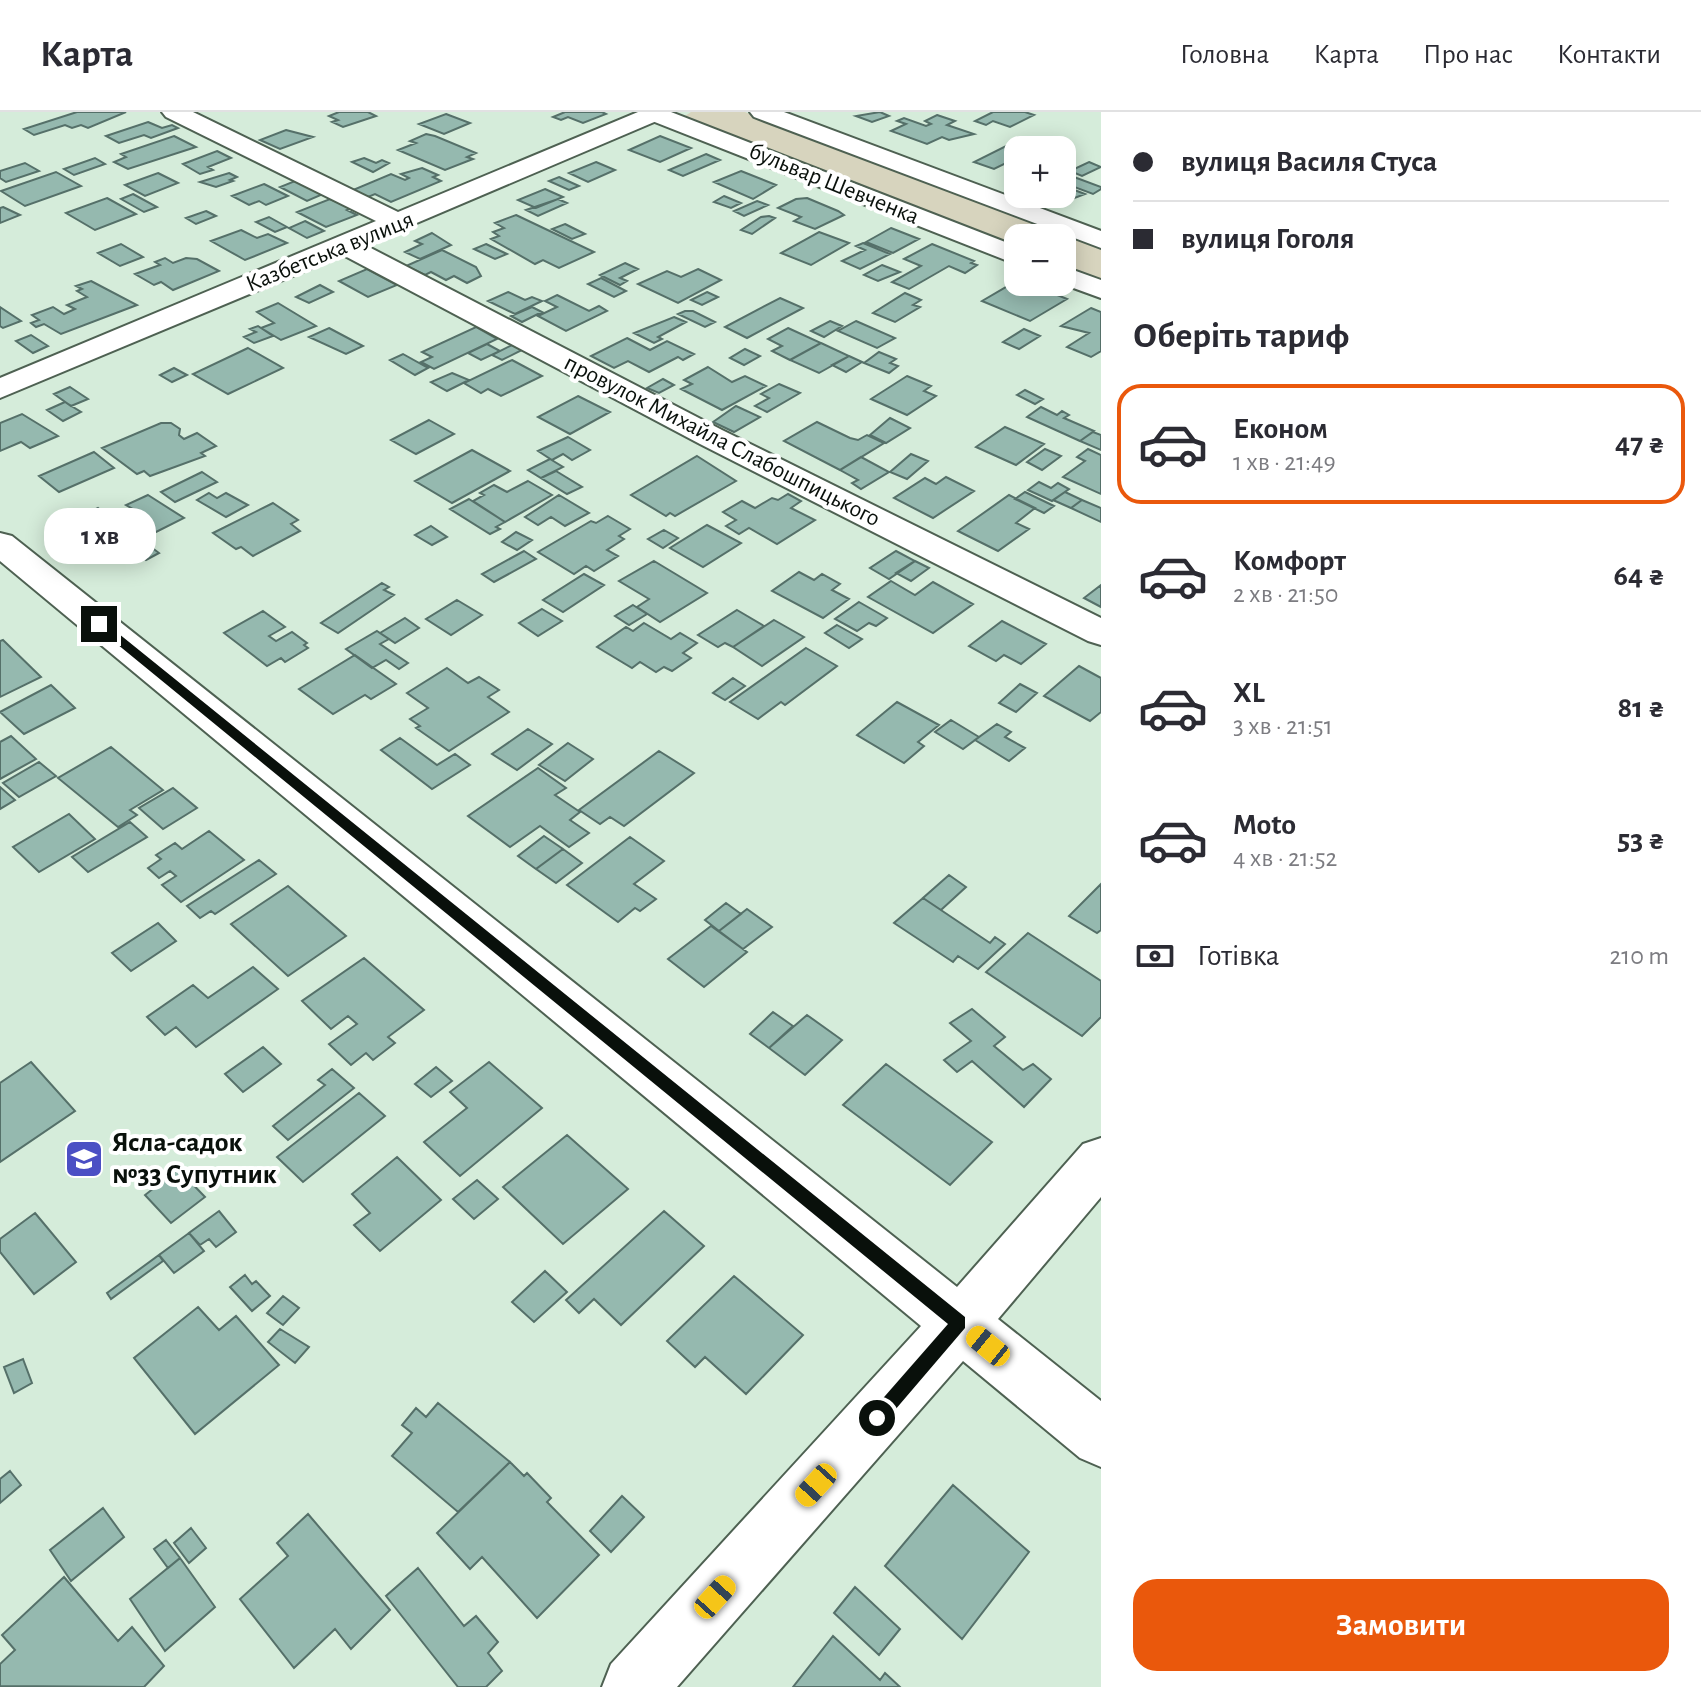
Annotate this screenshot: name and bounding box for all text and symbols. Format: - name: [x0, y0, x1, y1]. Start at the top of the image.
- text: Карта: [40, 36, 133, 74]
- text: Головна: [1180, 41, 1269, 69]
- text: Карта: [1313, 41, 1379, 69]
- text: Про нас: [1423, 41, 1513, 69]
- text: Контакти: [1557, 41, 1661, 69]
- map controls: [1004, 136, 1076, 296]
- button: +: [1004, 136, 1076, 208]
- street label: бульвар Шевченка: [746, 139, 922, 229]
- text: вулиця Василя Стуса: [1181, 147, 1437, 177]
- street label: Казбетська вулиця: [243, 207, 417, 297]
- button: −: [1004, 224, 1076, 296]
- text: вулиця Гоголя: [1181, 224, 1355, 254]
- text: Оберіть тариф: [1133, 318, 1349, 354]
- street label: провулок Михайла Слабошпицького: [560, 351, 884, 531]
- icon: car: [1137, 408, 1209, 480]
- text: Економ: [1233, 414, 1328, 444]
- text: 47 ₴: [1615, 429, 1665, 459]
- text: 1 хв · 21:49: [1233, 449, 1336, 475]
- callout: 1 хв: [43, 508, 155, 564]
- text: 1 хв: [81, 523, 119, 549]
- icon: car: [1137, 540, 1209, 612]
- text: Комфорт: [1233, 546, 1346, 576]
- text: 64 ₴: [1614, 561, 1665, 591]
- text: 2 хв · 21:50: [1233, 581, 1339, 607]
- route end: [81, 606, 117, 642]
- icon: car: [1137, 672, 1209, 744]
- text: XL: [1233, 678, 1265, 708]
- text: 81 ₴: [1618, 693, 1665, 723]
- text: 3 хв · 21:51: [1233, 713, 1333, 739]
- icon: car: [1137, 804, 1209, 876]
- text: Moto: [1233, 810, 1296, 840]
- text: 53 ₴: [1617, 825, 1665, 855]
- text: 4 хв · 21:52: [1233, 845, 1337, 871]
- icon: cash: [1133, 934, 1177, 978]
- text: Готівка: [1197, 941, 1280, 971]
- text: 210 m: [1609, 943, 1669, 969]
- place label: Ясла-садок №33 Супутник: [112, 1129, 277, 1189]
- school or university icon: Ясла-садок №33 Супутник: [63, 1138, 105, 1180]
- car: [962, 1322, 1014, 1370]
- route start: [859, 1400, 895, 1436]
- car: [791, 1459, 841, 1511]
- car: [690, 1571, 740, 1623]
- button: Замовити: [1133, 1579, 1669, 1671]

